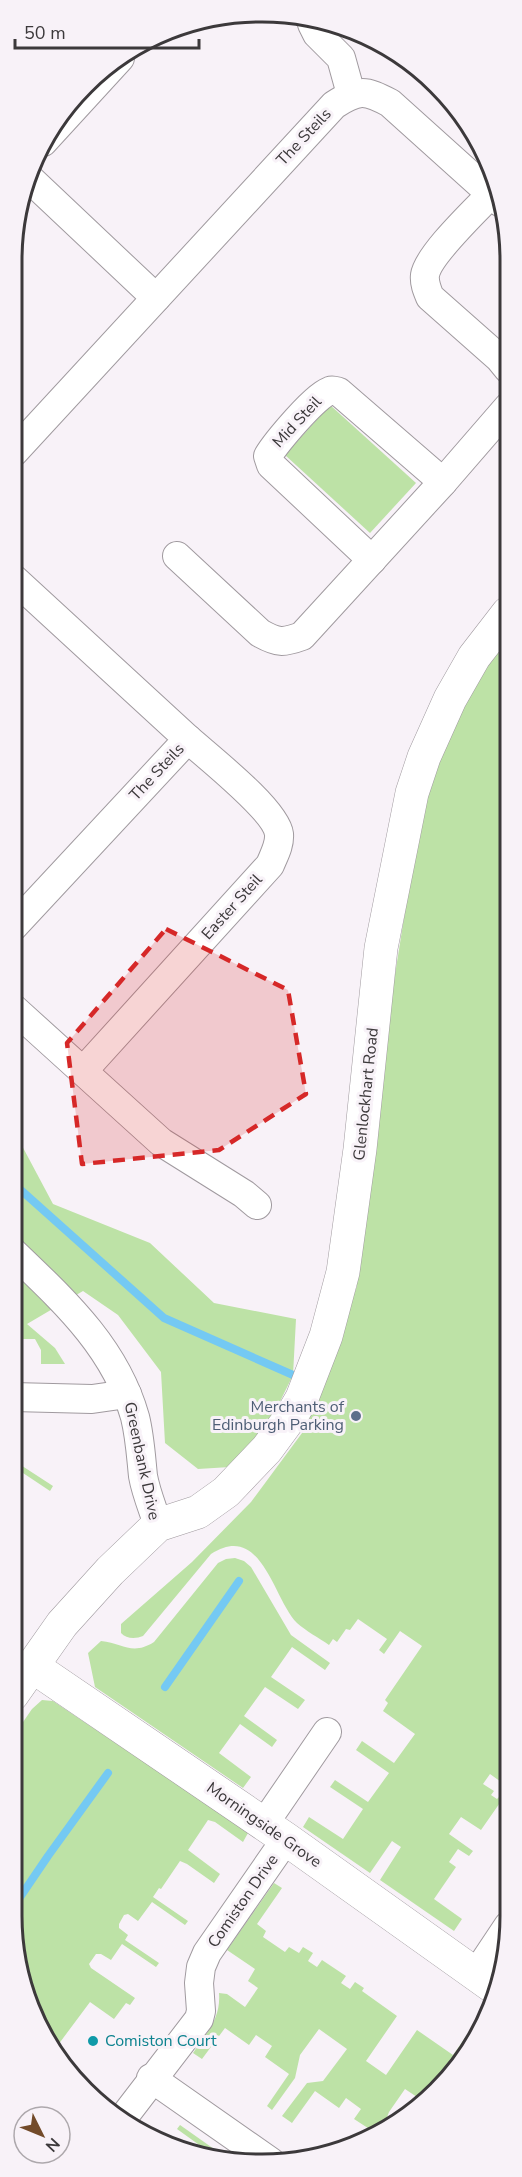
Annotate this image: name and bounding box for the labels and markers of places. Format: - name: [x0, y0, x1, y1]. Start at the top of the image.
- place label: Merchants of Edinburgh Parking: [212, 1396, 345, 1436]
- marker: Merchants of Edinburgh Parking: [349, 1409, 363, 1423]
- place label: Comiston Court: [105, 2030, 217, 2052]
- marker: Comiston Court: [86, 2034, 100, 2048]

